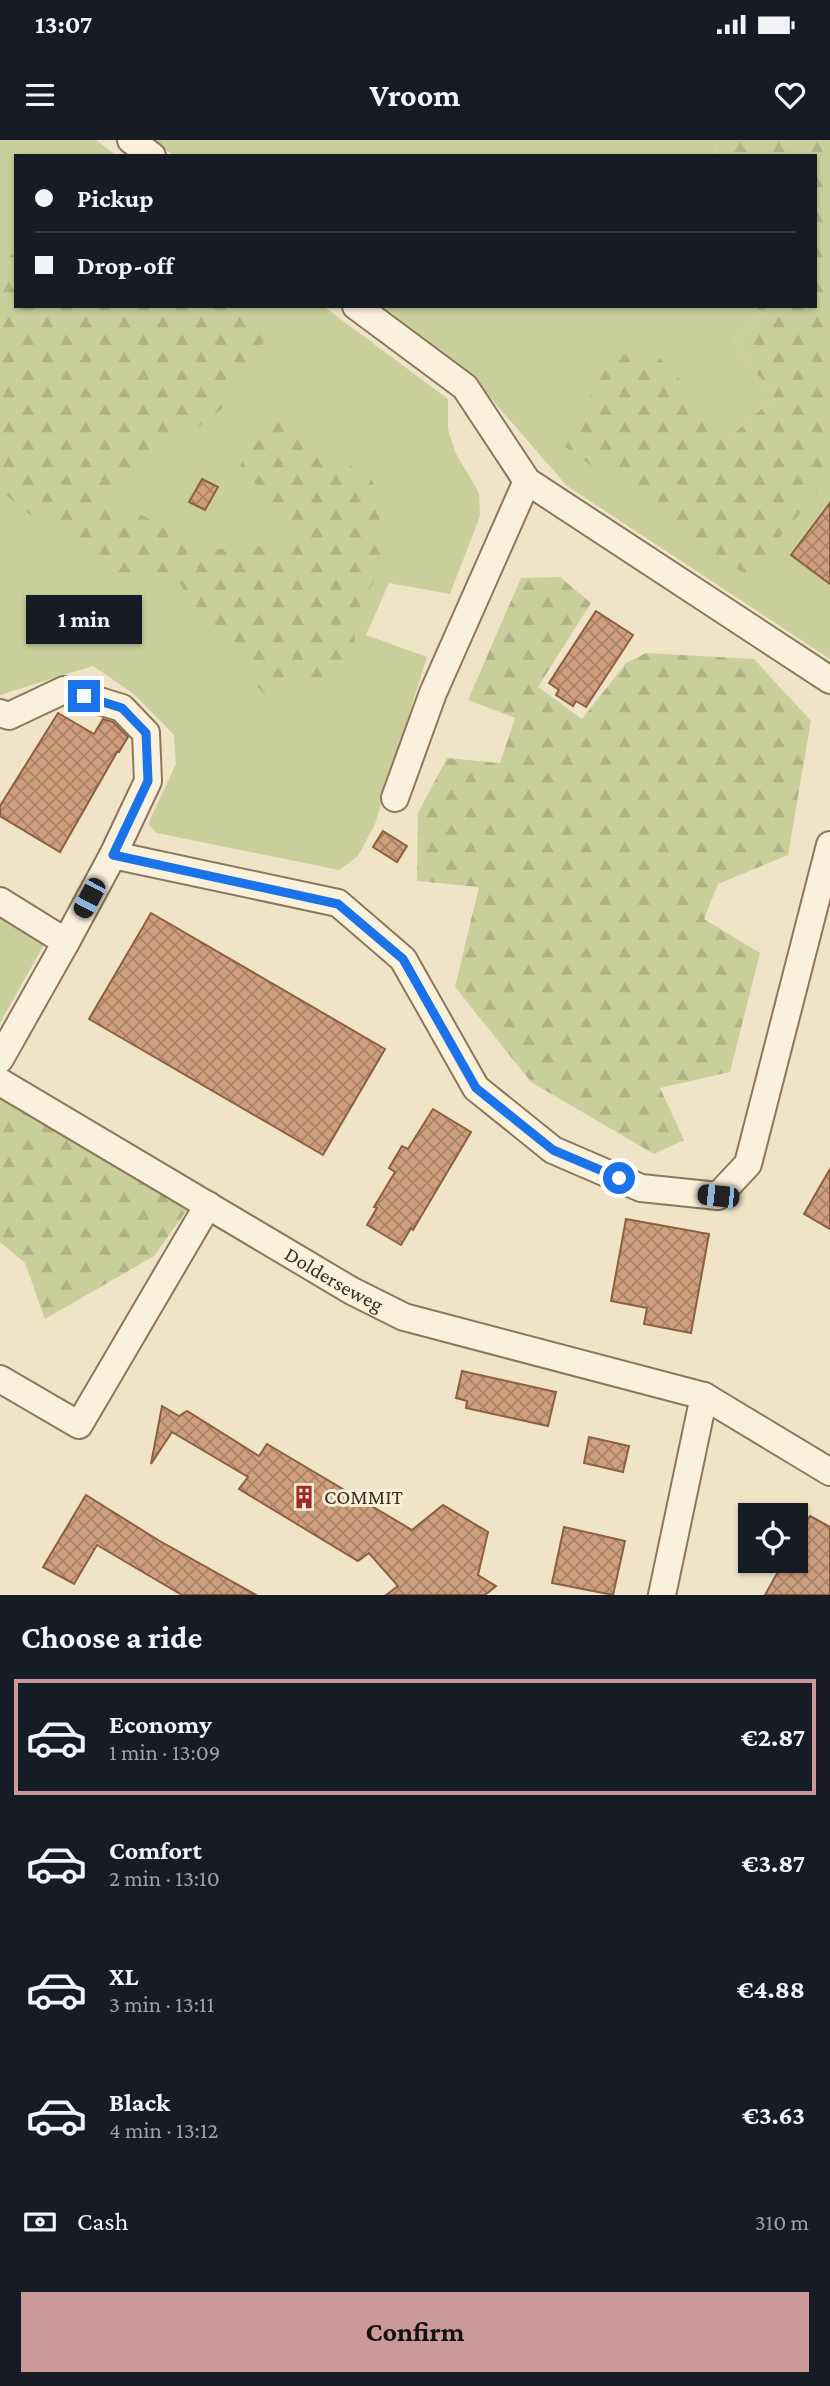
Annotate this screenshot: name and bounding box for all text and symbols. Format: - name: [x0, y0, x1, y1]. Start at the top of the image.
- text: 13:07: [35, 10, 92, 39]
- icon: menu: [21, 76, 59, 114]
- icon: heart: [771, 76, 809, 114]
- text: Vroom: [370, 77, 460, 113]
- text: Pickup: [77, 184, 154, 213]
- text: Drop-off: [77, 251, 174, 280]
- callout: 1 min: [26, 594, 142, 644]
- text: 1 min: [58, 606, 110, 632]
- route end: [68, 680, 100, 712]
- car: [70, 875, 109, 921]
- route start: [603, 1162, 635, 1194]
- car: [697, 1183, 740, 1209]
- street label: Dolderseweg: [280, 1242, 387, 1317]
- building icon: COMMIT: [290, 1483, 318, 1511]
- place label: COMMIT: [324, 1485, 404, 1509]
- map controls: [738, 1503, 808, 1573]
- button: locate: [738, 1503, 808, 1573]
- text: Choose a ride: [21, 1619, 202, 1655]
- icon: car: [25, 1706, 88, 1769]
- text: Economy: [109, 1710, 212, 1739]
- text: €2.87: [741, 1723, 805, 1752]
- text: 1 min · 13:09: [109, 1739, 220, 1765]
- icon: car: [25, 1832, 88, 1895]
- text: Comfort: [109, 1836, 202, 1865]
- text: €3.87: [741, 1849, 805, 1878]
- text: 2 min · 13:10: [109, 1865, 220, 1891]
- icon: car: [25, 1958, 88, 2021]
- text: XL: [109, 1962, 138, 1991]
- text: €4.88: [737, 1975, 805, 2004]
- text: 3 min · 13:11: [109, 1991, 214, 2017]
- icon: car: [25, 2084, 88, 2147]
- text: Black: [109, 2088, 170, 2117]
- text: €3.63: [742, 2101, 805, 2130]
- text: 4 min · 13:12: [109, 2117, 218, 2143]
- icon: cash: [21, 2203, 59, 2241]
- text: Cash: [77, 2207, 128, 2236]
- text: 310 m: [755, 2209, 809, 2235]
- button: Confirm: [21, 2292, 809, 2372]

